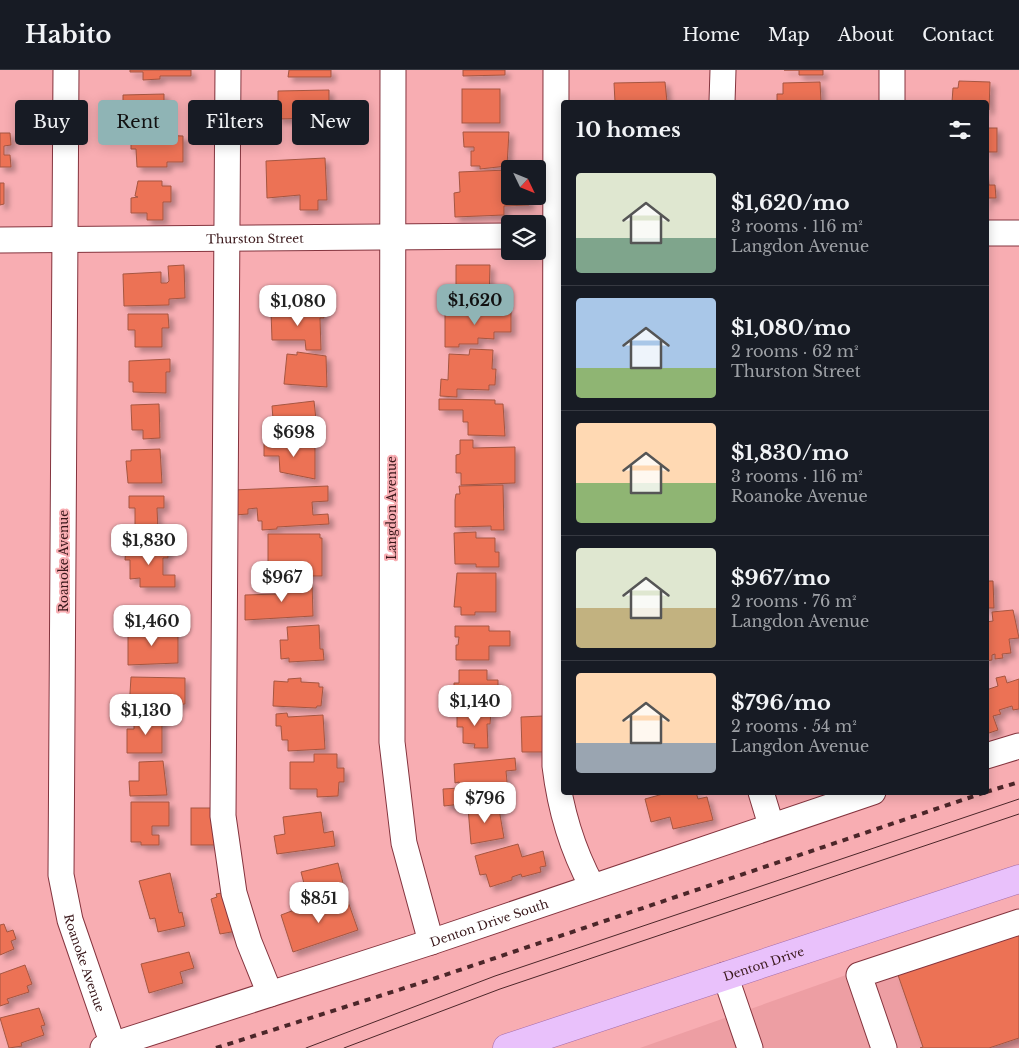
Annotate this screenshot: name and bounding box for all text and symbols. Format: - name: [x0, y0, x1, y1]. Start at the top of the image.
- text: Habito: [25, 20, 111, 49]
- text: Home: [682, 24, 740, 46]
- text: Map: [768, 24, 810, 46]
- text: About: [838, 24, 894, 46]
- text: Contact: [922, 24, 994, 46]
- chip: Buy: [15, 100, 88, 145]
- chip: Rent: [98, 100, 178, 145]
- chip: Filters: [188, 100, 282, 145]
- chip: New: [292, 100, 369, 145]
- icon: filters: [946, 116, 974, 144]
- text: 10 homes: [576, 117, 681, 143]
- north arrow: [501, 160, 546, 205]
- map controls: [501, 160, 546, 260]
- text: $1,620/mo: [731, 190, 850, 216]
- icon: home: [616, 193, 676, 253]
- button: layers: [501, 215, 546, 260]
- text: 3 rooms · 116 m²: [731, 216, 863, 236]
- street label: Thurston Street: [206, 230, 304, 246]
- text: Langdon Avenue: [731, 236, 869, 256]
- pin: $1,080: [257, 284, 339, 327]
- pin: $1,620: [434, 284, 516, 326]
- text: $1,620: [448, 290, 502, 310]
- text: $1,080: [270, 291, 326, 311]
- text: $1,080/mo: [731, 315, 851, 341]
- icon: home: [616, 318, 676, 378]
- text: 2 rooms · 62 m²: [731, 341, 858, 361]
- text: Thurston Street: [731, 361, 861, 381]
- pin: $698: [264, 416, 324, 458]
- text: $698: [273, 422, 315, 442]
- text: $1,830/mo: [731, 440, 849, 466]
- icon: home: [616, 443, 676, 503]
- street label: Langdon Avenue: [384, 456, 399, 560]
- text: 3 rooms · 116 m²: [731, 466, 863, 486]
- text: Roanoke Avenue: [731, 486, 868, 506]
- street label: Roanoke Avenue: [56, 510, 71, 612]
- pin: $1,830: [108, 524, 190, 566]
- text: $1,830: [122, 530, 176, 550]
- pin: $967: [252, 560, 312, 603]
- text: $967/mo: [731, 565, 830, 591]
- text: $967: [262, 567, 302, 587]
- icon: home: [616, 568, 676, 628]
- text: 2 rooms · 76 m²: [731, 591, 857, 611]
- pin: $1,460: [111, 604, 193, 647]
- text: $1,460: [125, 611, 179, 631]
- text: Langdon Avenue: [731, 611, 869, 631]
- pin: $1,140: [434, 684, 516, 727]
- text: $796/mo: [731, 690, 831, 716]
- text: $1,140: [449, 691, 501, 711]
- icon: home: [616, 693, 676, 753]
- pin: $1,130: [105, 694, 187, 736]
- text: $1,130: [121, 700, 171, 720]
- text: 2 rooms · 54 m²: [731, 716, 857, 736]
- text: Langdon Avenue: [731, 736, 869, 756]
- pin: $796: [455, 782, 515, 824]
- text: $796: [465, 788, 505, 808]
- pin: $851: [289, 882, 349, 924]
- text: $851: [301, 888, 337, 908]
- street label: Denton Drive South: [428, 895, 550, 949]
- street label: Roanoke Avenue: [61, 912, 108, 1014]
- street label: Denton Drive: [721, 943, 806, 984]

